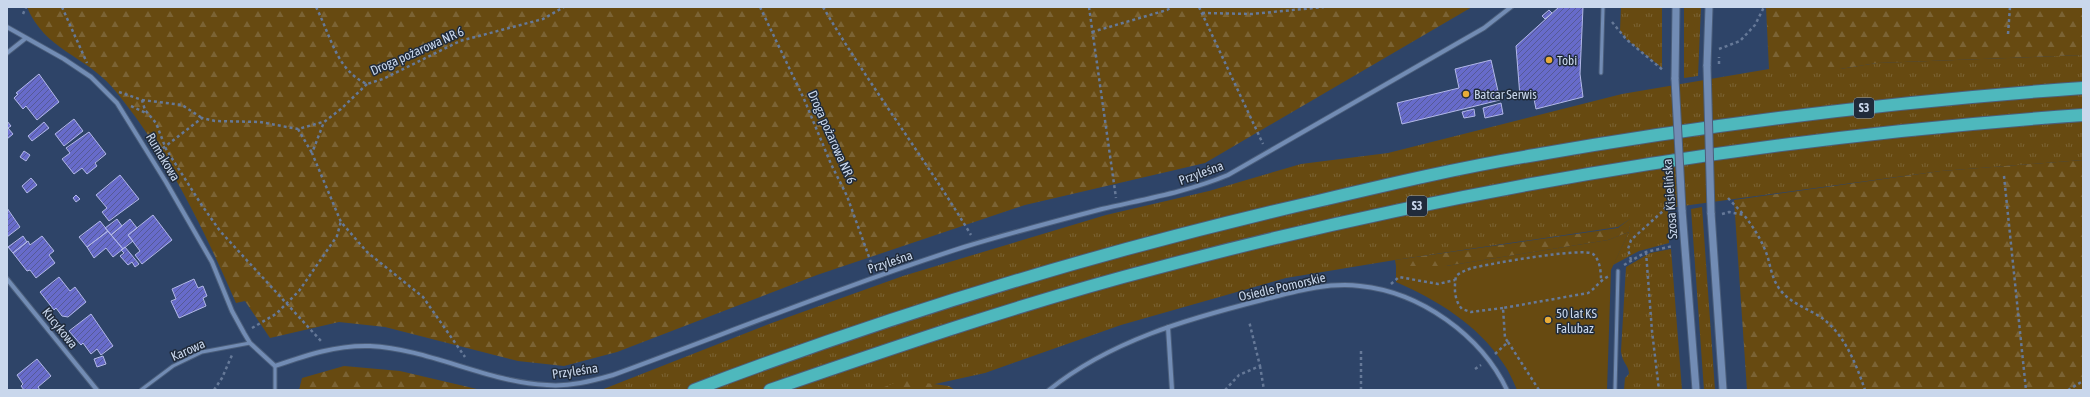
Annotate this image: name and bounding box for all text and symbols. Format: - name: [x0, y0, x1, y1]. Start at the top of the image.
- street label: Droga pożarowa NR 6: [368, 24, 466, 78]
- place label: Tobi: [1557, 53, 1577, 68]
- marker: Tobi: [1544, 55, 1554, 65]
- place label: Batcar Serwis: [1474, 87, 1537, 102]
- street label: Droga pożarowa NR 6: [805, 88, 859, 186]
- marker: Batcar Serwis: [1461, 89, 1471, 99]
- road number: S3: [1854, 98, 1874, 118]
- street label: Rumakowa: [143, 130, 183, 184]
- street label: Przyleśna: [1177, 158, 1225, 188]
- street label: Szosa Kisielińska: [1660, 158, 1680, 240]
- road number: S3: [1407, 196, 1427, 216]
- street label: Przyleśna: [866, 247, 914, 277]
- street label: Osiedle Pomorskie: [1237, 270, 1327, 304]
- street label: Kucykowa: [39, 305, 81, 351]
- place label: 50 lat KS Falubaz: [1556, 306, 1597, 336]
- marker: 50 lat KS Falubaz: [1543, 315, 1553, 325]
- street label: Karowa: [169, 336, 207, 364]
- street label: Przyleśna: [551, 360, 599, 382]

